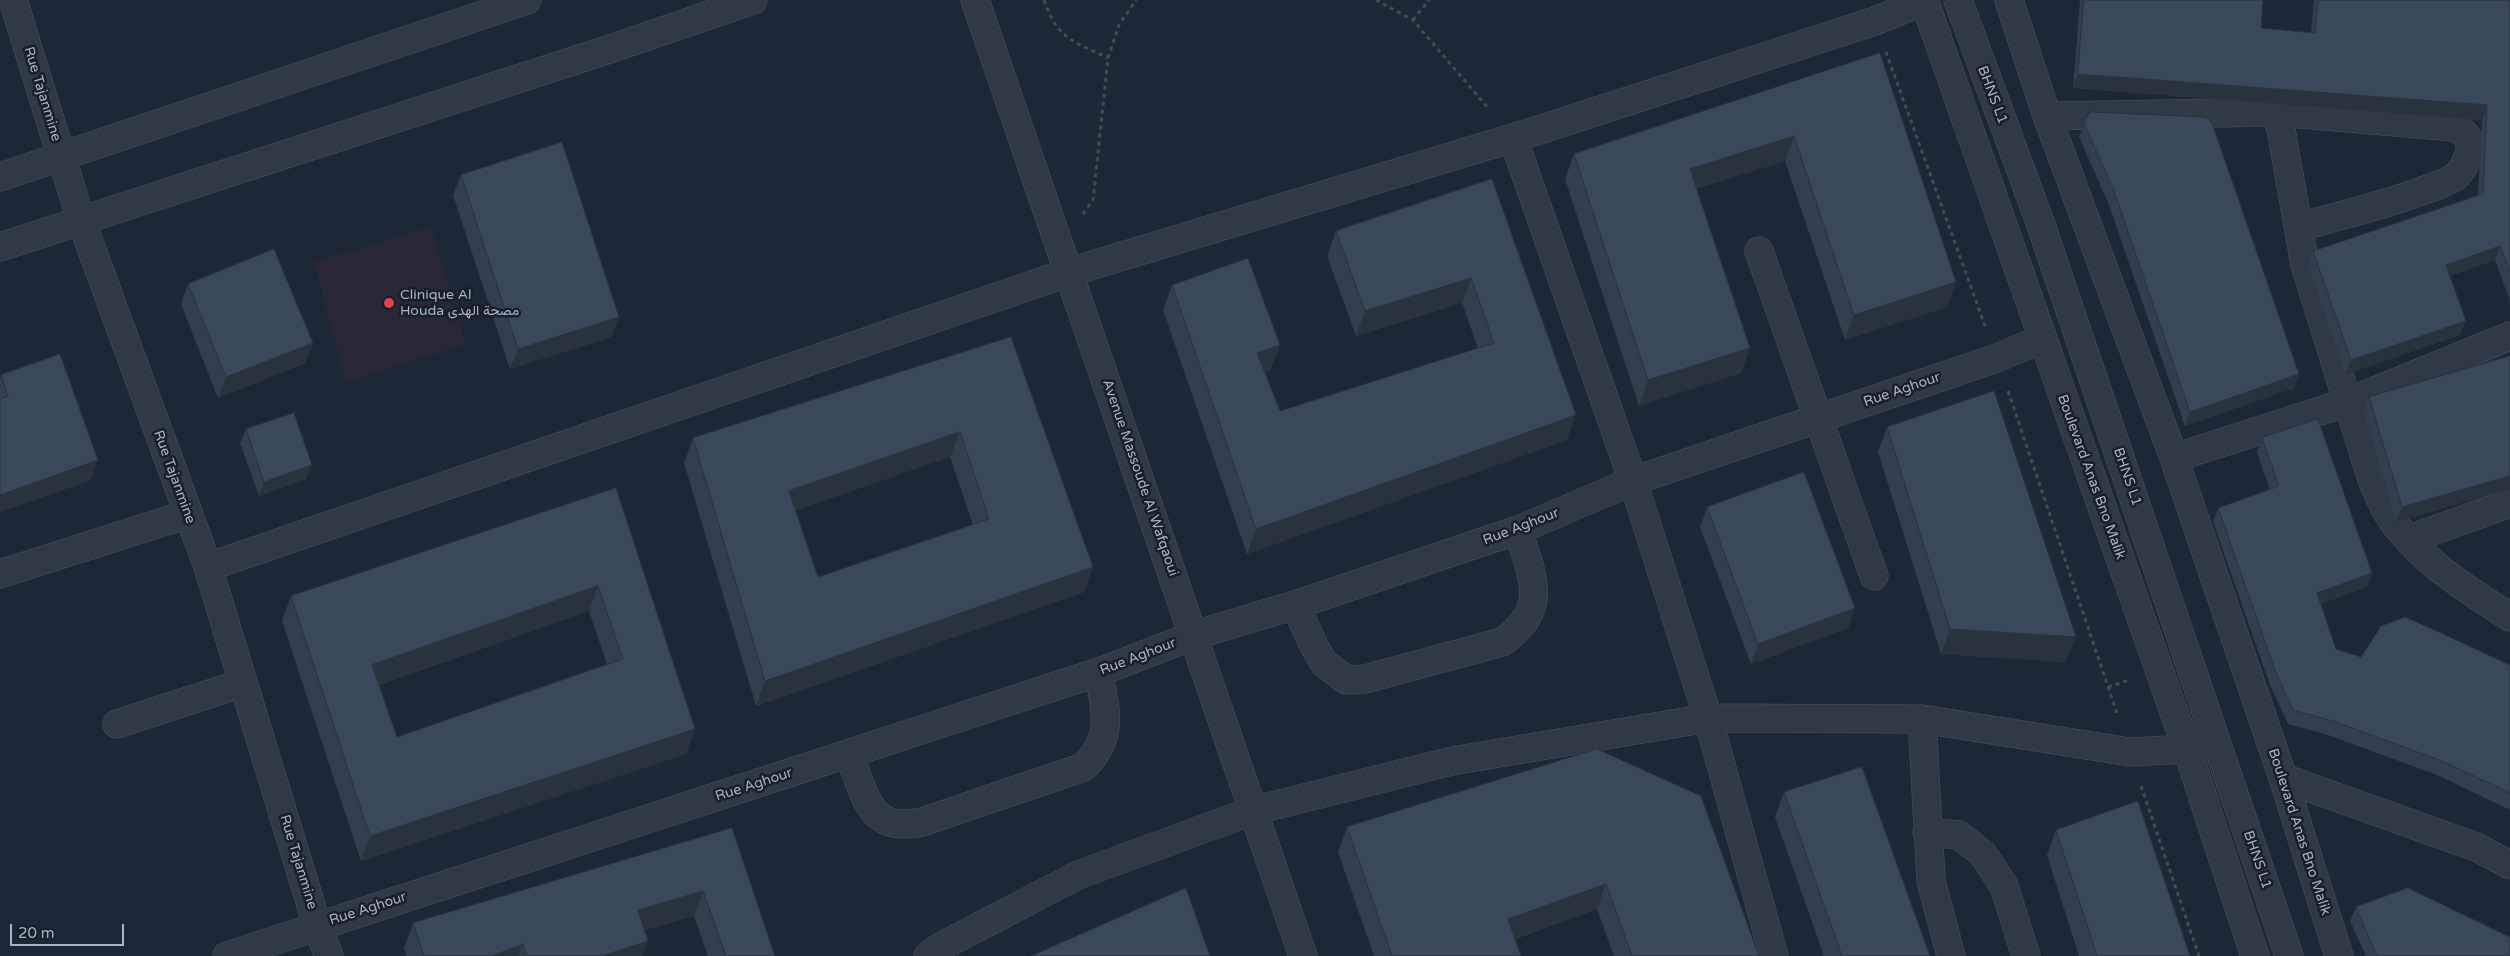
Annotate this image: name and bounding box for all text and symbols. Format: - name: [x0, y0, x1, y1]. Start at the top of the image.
- street label: Rue Tajanmine: [20, 45, 64, 143]
- street label: BHNS L1: [1973, 64, 2011, 126]
- place label: Clinique Al Houda مصحة الهدى: [400, 287, 519, 320]
- marker: Clinique Al Houda مصحة الهدى: [382, 296, 396, 310]
- street label: Rue Aghour: [1861, 369, 1943, 411]
- street label: Avenue Massoude Al Wafqaoui: [1098, 377, 1182, 579]
- street label: Boulevard Anas Bno Malik: [2053, 392, 2129, 562]
- street label: Rue Tajanmine: [149, 428, 199, 526]
- street label: BHNS L1: [2109, 446, 2145, 508]
- street label: Rue Aghour: [1481, 505, 1561, 549]
- street label: Rue Aghour: [1098, 635, 1178, 679]
- street label: Boulevard Anas Bno Malik: [2264, 747, 2334, 917]
- street label: Rue Aghour: [713, 765, 795, 805]
- street label: Rue Tajanmine: [276, 813, 320, 911]
- street label: BHNS L1: [2239, 829, 2275, 891]
- street label: Rue Aghour: [327, 889, 409, 929]
- scale bar: [12, 914, 126, 946]
- text: 20 m: [18, 924, 55, 942]

